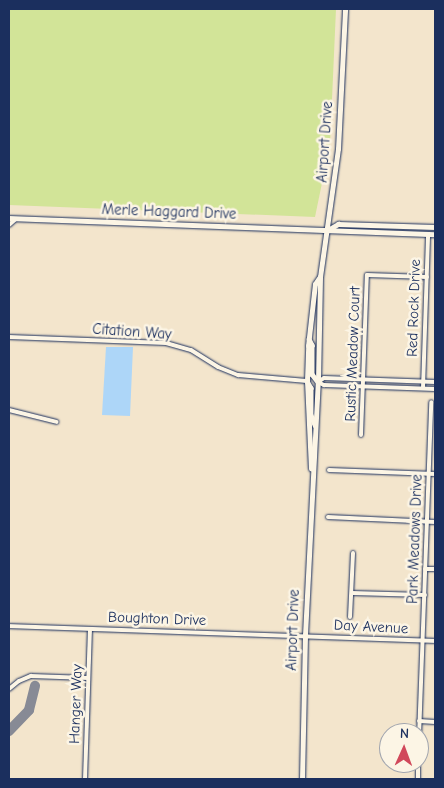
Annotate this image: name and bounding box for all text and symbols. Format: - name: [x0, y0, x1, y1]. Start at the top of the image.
- street label: Airport Drive: [313, 101, 337, 183]
- street label: Merle Haggard Drive: [101, 201, 237, 223]
- street label: Red Rock Drive: [403, 259, 425, 357]
- street label: Rustic Meadow Court: [342, 286, 364, 422]
- street label: Citation Way: [92, 320, 172, 344]
- street label: Park Meadows Drive: [404, 474, 426, 604]
- street label: Airport Drive: [283, 589, 303, 671]
- street label: Boughton Drive: [108, 608, 206, 630]
- street label: Day Avenue: [333, 616, 409, 638]
- street label: Hanger Way: [66, 664, 86, 744]
- north arrow: [379, 723, 429, 773]
- text: N: [400, 725, 409, 742]

